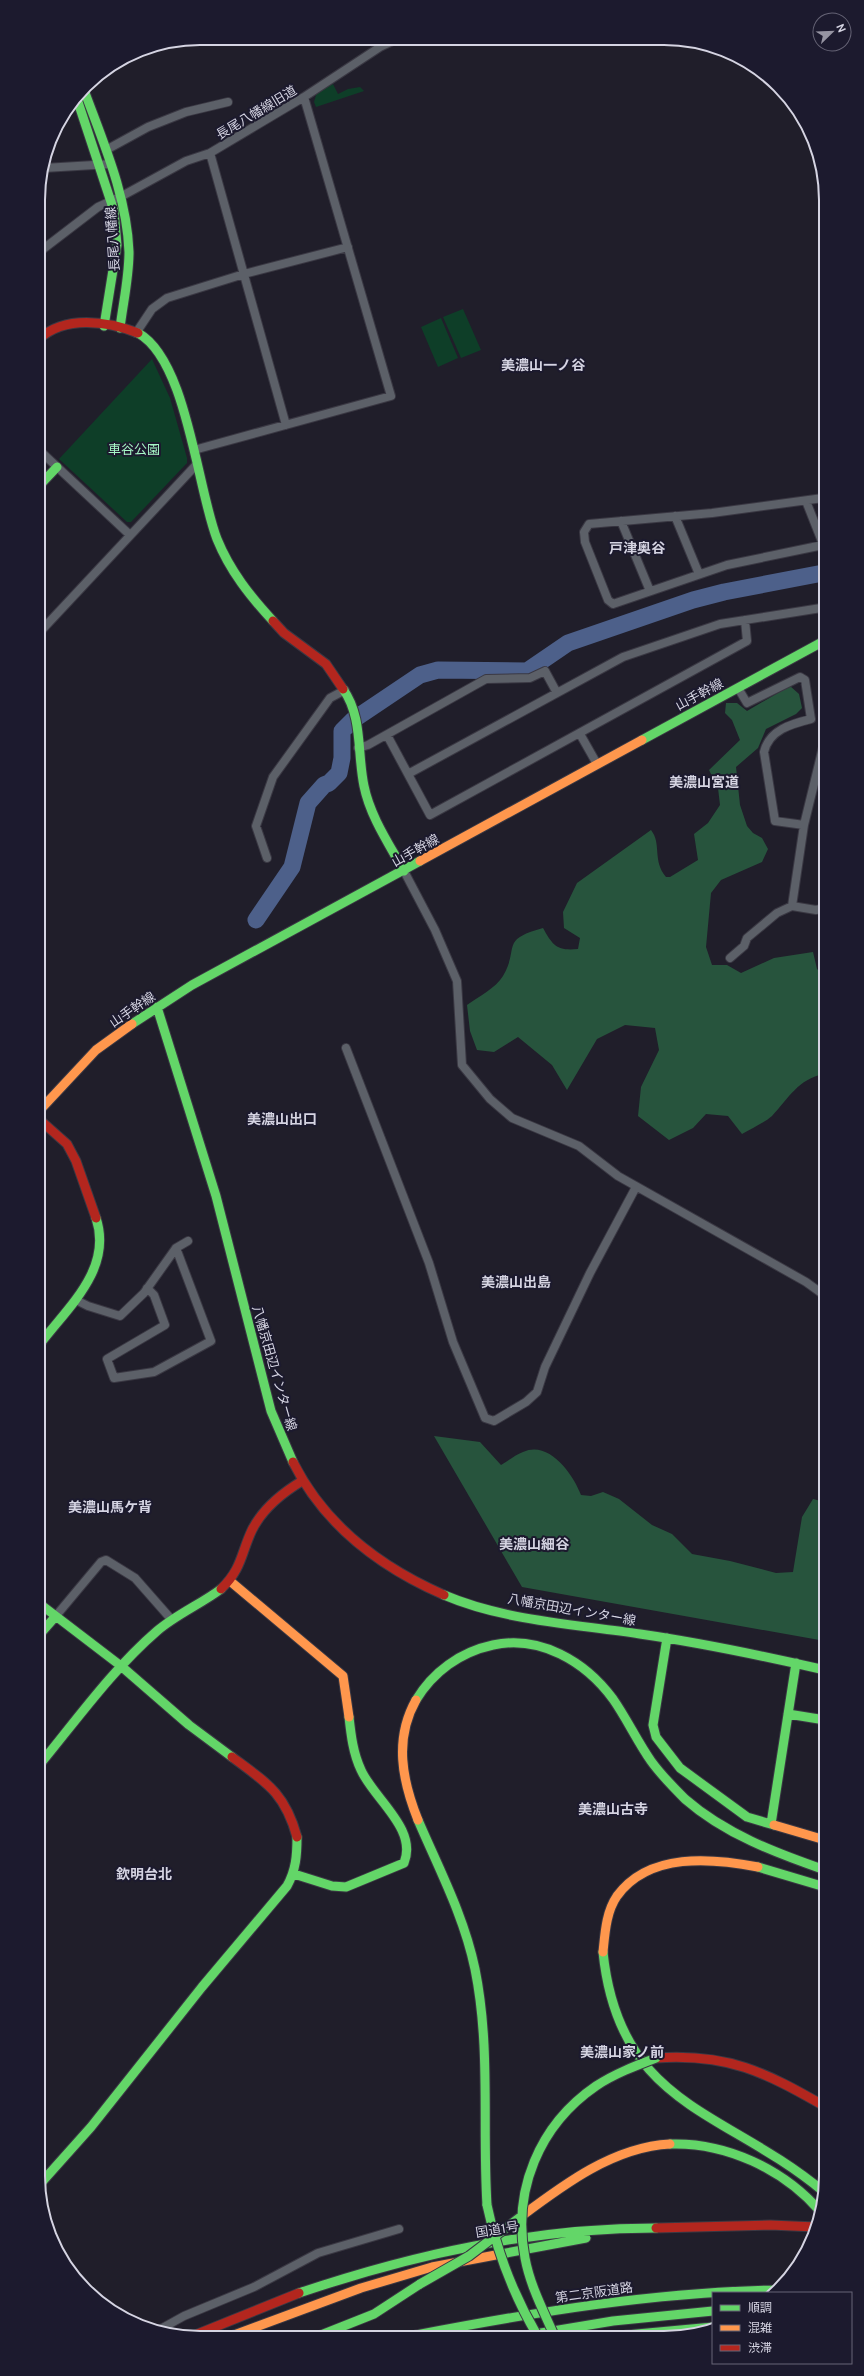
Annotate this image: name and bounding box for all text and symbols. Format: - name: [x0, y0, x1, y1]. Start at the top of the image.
- north arrow: [812, 12, 852, 52]
- text: N: [832, 22, 848, 35]
- street label: 長尾八幡線旧道: [213, 83, 300, 144]
- street label: 長尾八幡線: [103, 206, 124, 272]
- district label: 美濃山一ノ谷: [501, 358, 586, 375]
- park label: 車谷公園: [108, 443, 160, 459]
- district label: 戸津奥谷: [609, 540, 666, 558]
- street label: 山手幹線: [673, 676, 727, 715]
- district label: 美濃山宮道: [669, 775, 739, 792]
- street label: 山手幹線: [389, 831, 443, 871]
- street label: 山手幹線: [107, 989, 159, 1032]
- district label: 美濃山出口: [247, 1112, 317, 1129]
- district label: 美濃山出島: [481, 1275, 551, 1292]
- street label: 八幡京田辺インター線: [247, 1304, 300, 1433]
- district label: 美濃山馬ケ背: [68, 1500, 152, 1517]
- district label: 美濃山細谷: [499, 1537, 570, 1554]
- street label: 八幡京田辺インター線: [506, 1591, 637, 1630]
- district label: 美濃山古寺: [578, 1802, 648, 1819]
- district label: 欽明台北: [116, 1867, 172, 1884]
- district label: 美濃山家ノ前: [580, 2044, 664, 2062]
- street label: 国道1号: [474, 2220, 520, 2242]
- street label: 第二京阪道路: [555, 2281, 634, 2307]
- legend: [712, 2292, 852, 2364]
- text: 順調: [748, 2301, 772, 2317]
- text: 混雑: [748, 2321, 772, 2337]
- text: 渋滞: [748, 2341, 772, 2357]

